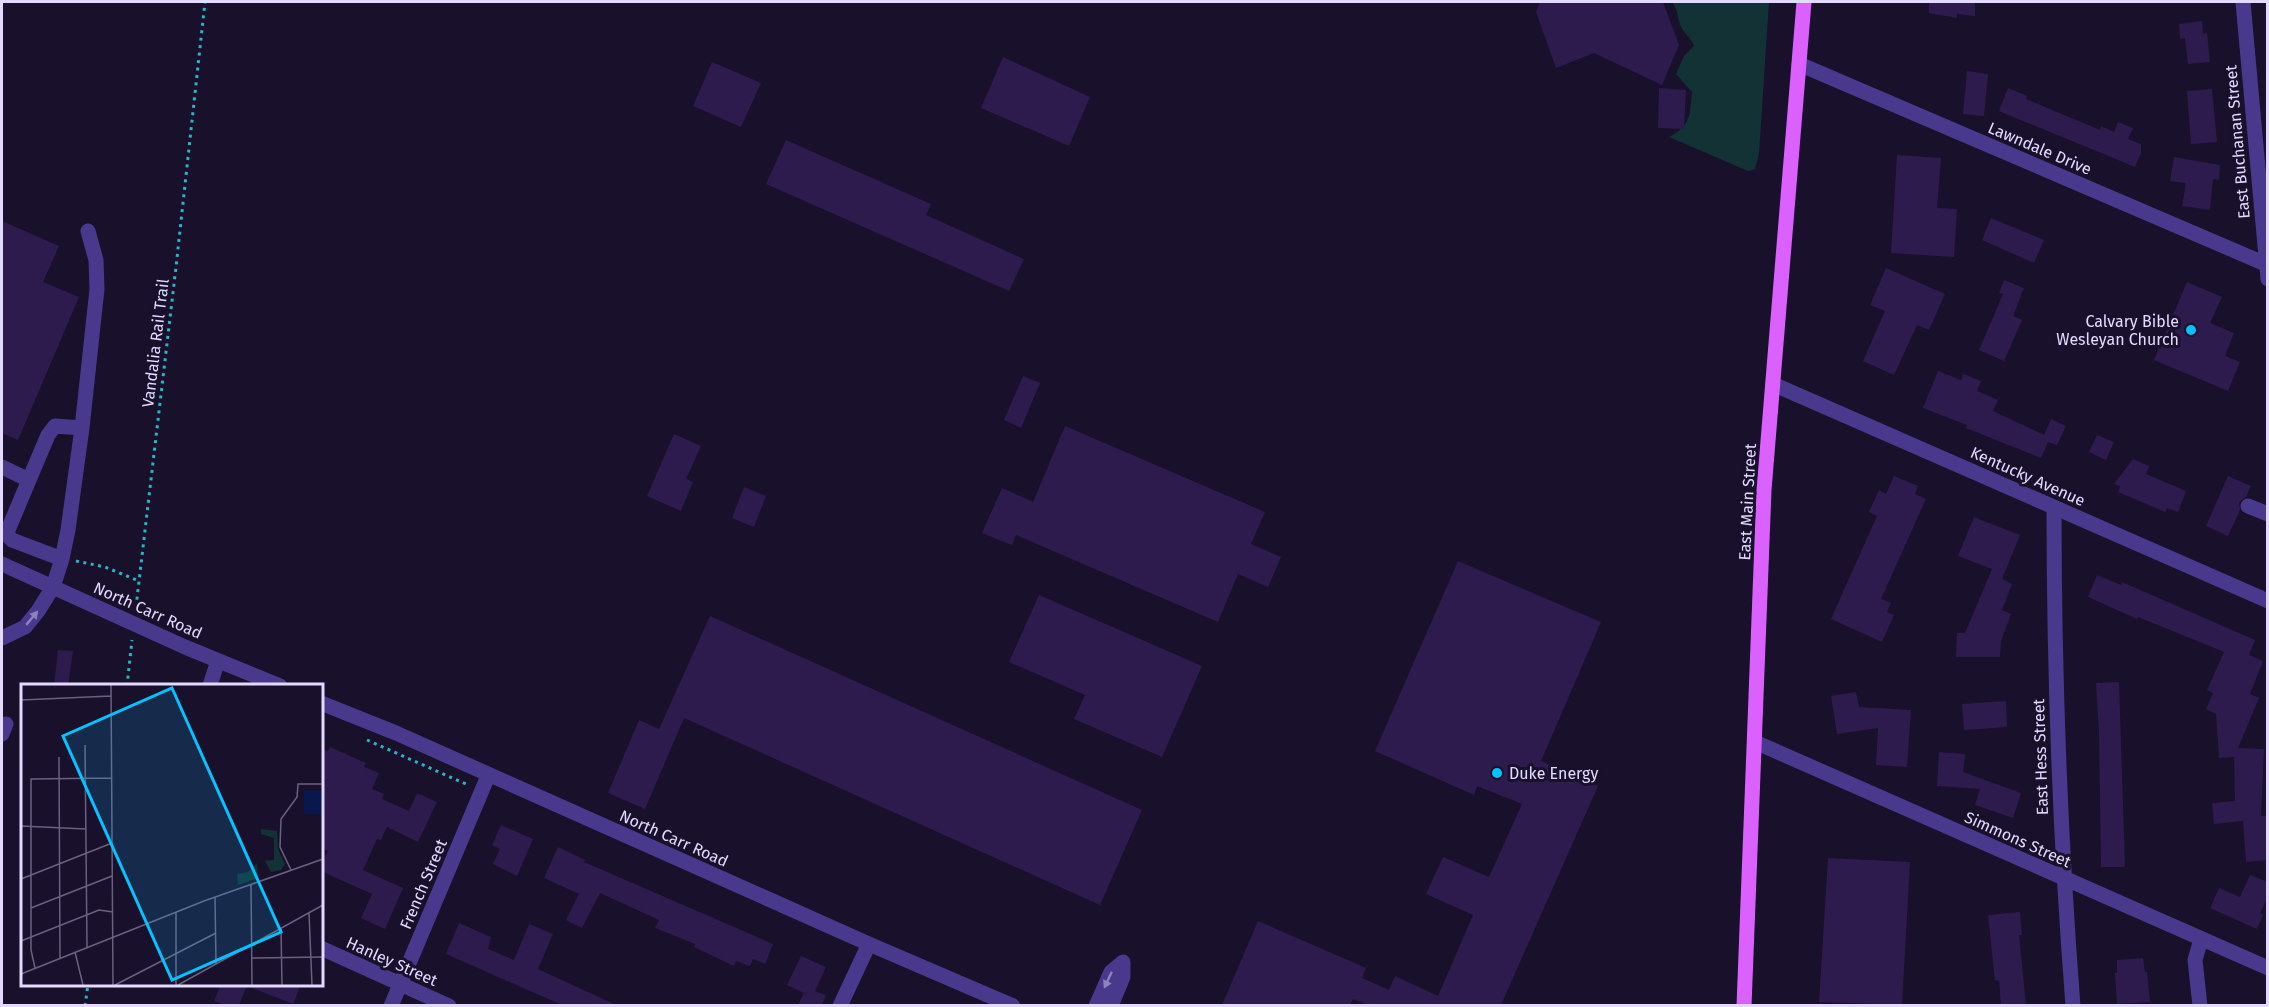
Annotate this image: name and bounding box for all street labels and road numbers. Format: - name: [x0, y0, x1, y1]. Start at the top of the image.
- street label: East Buchanan Street: [2221, 64, 2254, 220]
- street label: Lawndale Drive: [1985, 118, 2094, 179]
- street label: Vandalia Rail Trail: [138, 277, 173, 409]
- street label: East Main Street: [1735, 443, 1760, 561]
- street label: Kentucky Avenue: [1968, 443, 2088, 510]
- street label: North Carr Road: [91, 578, 205, 643]
- street label: East Hess Street: [2029, 698, 2052, 815]
- street label: North Carr Road: [617, 806, 731, 871]
- street label: Simmons Street: [1962, 807, 2074, 872]
- street label: French Street: [396, 836, 451, 932]
- street label: Hanley Street: [343, 933, 441, 990]

